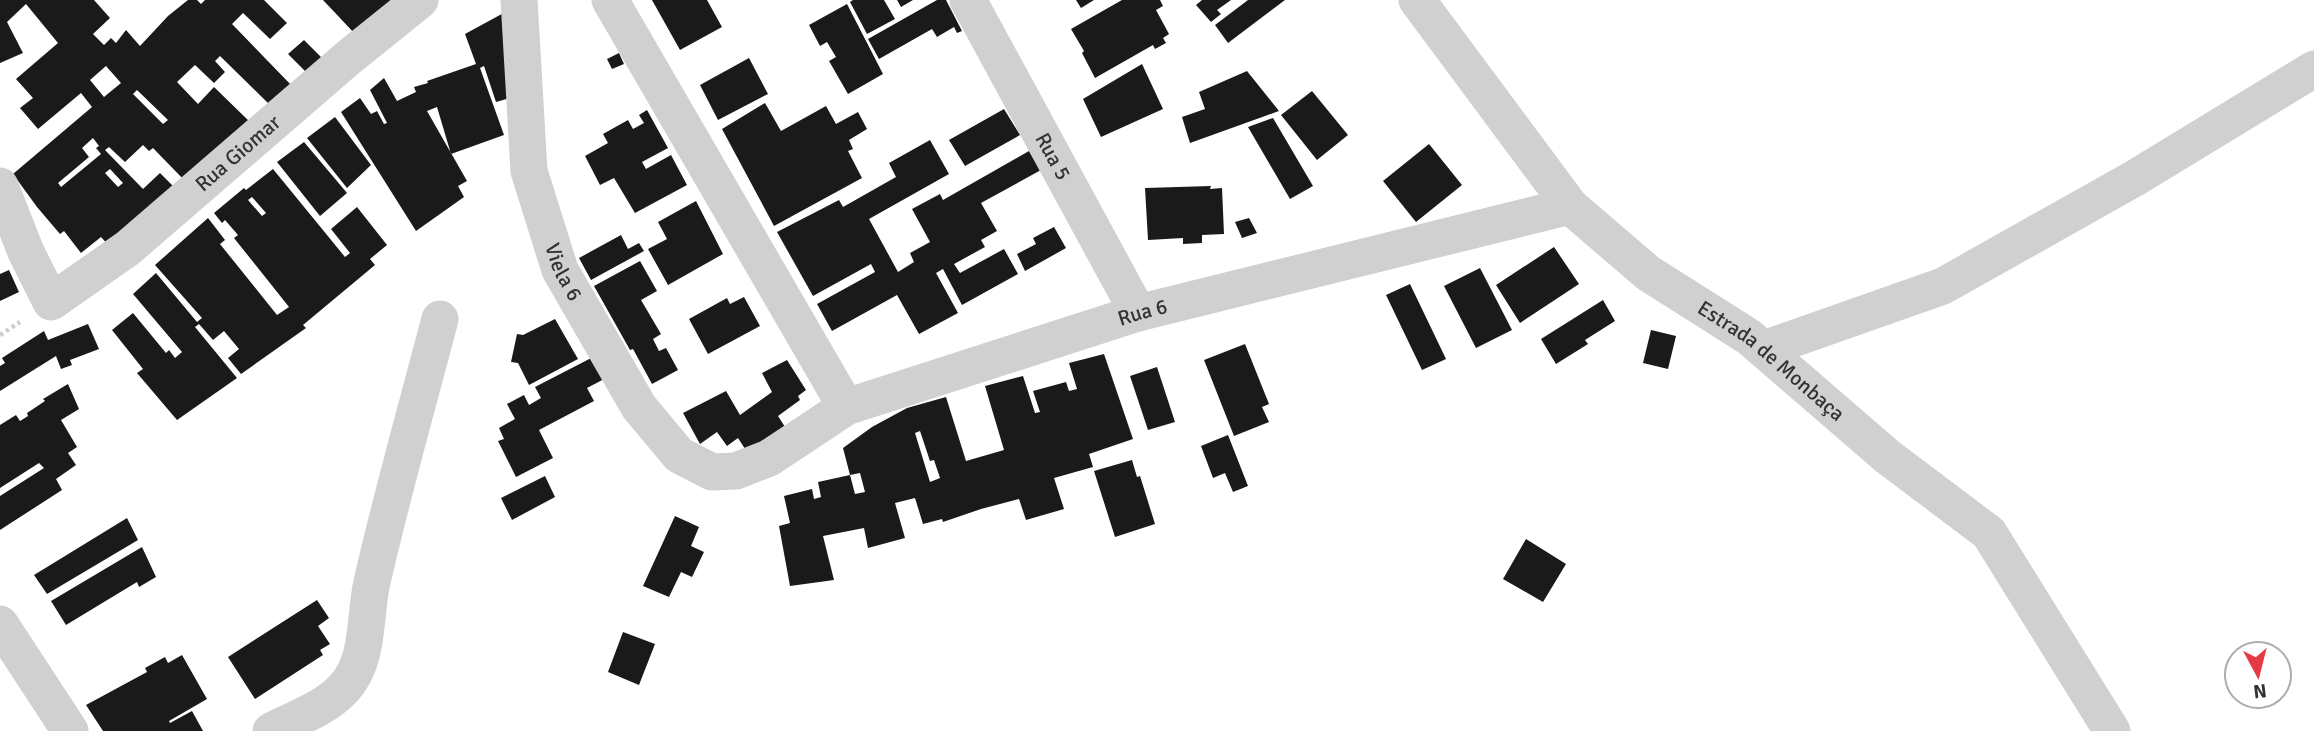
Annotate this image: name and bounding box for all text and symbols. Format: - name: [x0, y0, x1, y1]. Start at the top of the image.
- street label: Rua Giomar: [190, 109, 286, 197]
- street label: Rua 5: [1030, 128, 1076, 185]
- street label: Viela 6: [539, 240, 588, 306]
- street label: Rua 6: [1114, 293, 1170, 332]
- street label: Estrada de Monbaça: [1693, 295, 1850, 427]
- north arrow: [2223, 640, 2293, 710]
- text: N: [2252, 678, 2268, 704]

